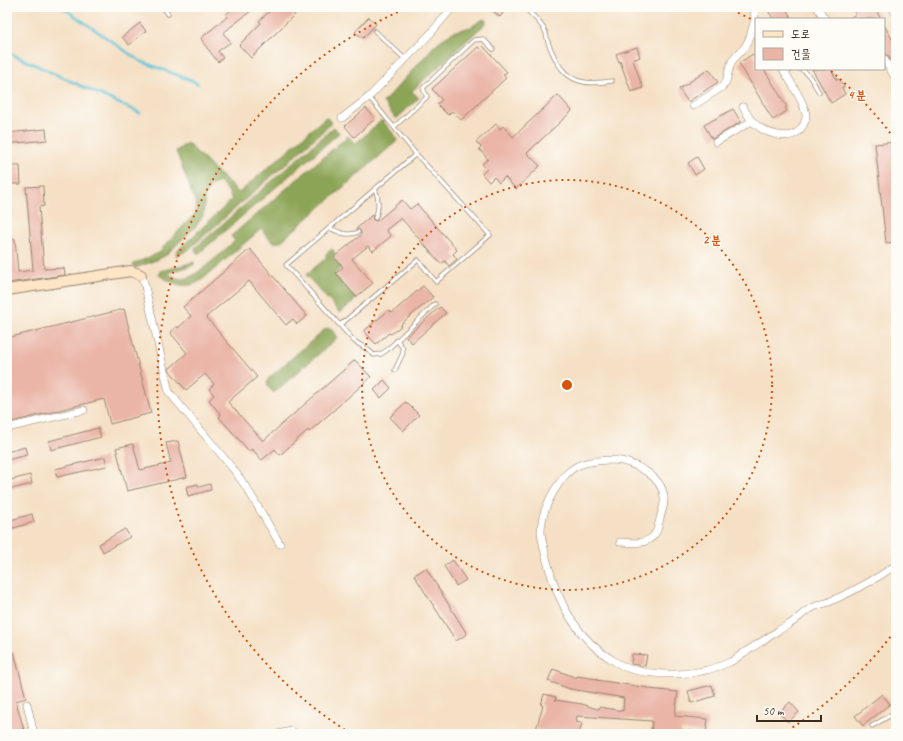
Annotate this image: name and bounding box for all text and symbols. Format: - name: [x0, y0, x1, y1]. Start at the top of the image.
- legend: [755, 18, 885, 70]
- text: 도로: [791, 26, 810, 42]
- text: 건물: [791, 46, 811, 62]
- text: 4 분: [848, 87, 866, 103]
- text: 2 분: [703, 232, 721, 248]
- centre of rings: [560, 378, 574, 392]
- scale bar: [757, 697, 821, 723]
- text: 50 m: [763, 703, 785, 719]

